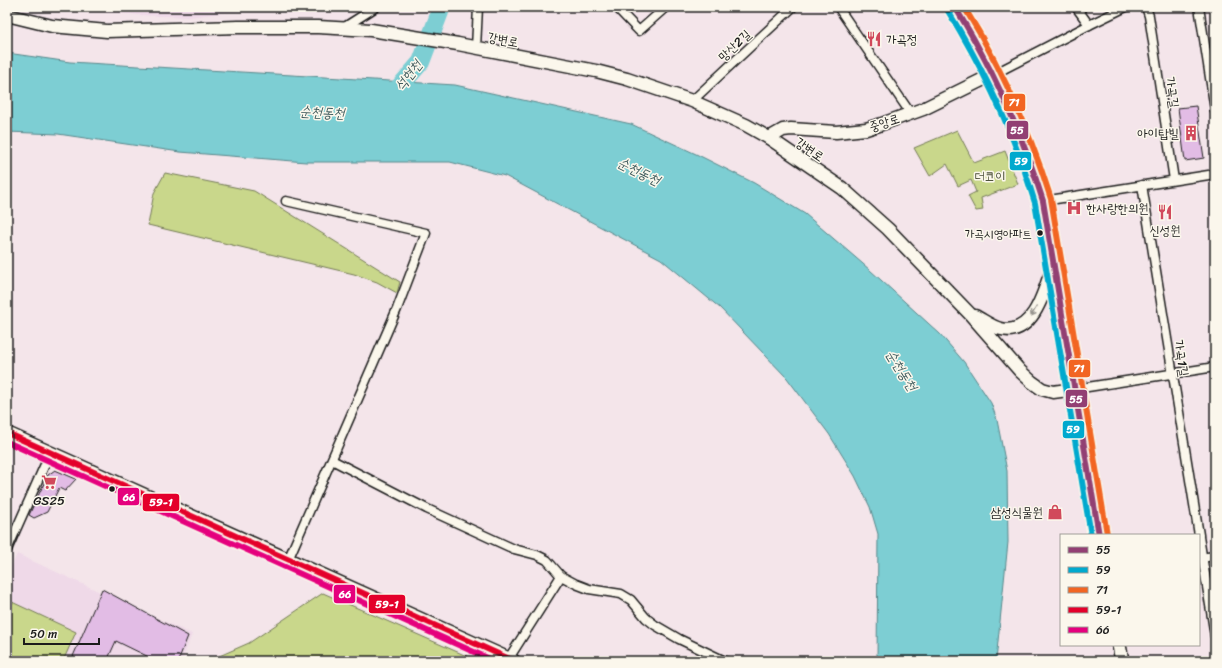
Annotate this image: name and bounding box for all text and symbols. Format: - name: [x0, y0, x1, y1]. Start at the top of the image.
- street label: 망산2길: [712, 24, 756, 67]
- street label: 강변로: [485, 25, 521, 54]
- place label: 가곡정: [886, 28, 917, 51]
- restaurant icon: 가곡정: [865, 30, 883, 48]
- water label: 석현천: [388, 53, 430, 96]
- street label: 가곡길: [1159, 75, 1186, 109]
- line badge: 71: [1003, 93, 1026, 112]
- text: 71: [1009, 93, 1020, 112]
- water label: 순천동천: [299, 99, 347, 126]
- street label: 중앙로: [866, 107, 903, 138]
- line badge: 55: [1006, 120, 1029, 140]
- text: 55: [1010, 121, 1024, 140]
- place label: 아이탑빌: [1137, 122, 1180, 145]
- building icon: 아이탑빌: [1182, 124, 1200, 142]
- street label: 강변로: [790, 131, 829, 168]
- water label: 순천동천: [613, 150, 666, 193]
- line badge: 59: [1009, 151, 1032, 171]
- text: 59: [1014, 152, 1028, 171]
- park label: 더코이: [974, 165, 1006, 188]
- place label: 한사랑한의원: [1086, 197, 1149, 220]
- hospital icon: 한사랑한의원: [1065, 199, 1083, 217]
- restaurant icon: 신성원: [1156, 203, 1174, 221]
- place label: 신성원: [1149, 219, 1181, 242]
- place label: 가곡시영아파트: [964, 223, 1032, 245]
- marker: 가곡시영아파트: [1035, 228, 1045, 238]
- one-way arrow: [1030, 305, 1038, 317]
- street label: 가곡1길: [1167, 338, 1196, 378]
- water label: 순천동천: [879, 345, 925, 397]
- line badge: 71: [1068, 359, 1091, 378]
- text: 71: [1074, 359, 1085, 378]
- line badge: 55: [1065, 389, 1088, 408]
- text: 55: [1069, 390, 1083, 409]
- line badge: 59: [1062, 420, 1085, 439]
- text: 59: [1066, 420, 1080, 439]
- supermarket icon: GS25: [40, 473, 58, 491]
- unlabelled marker: [107, 484, 117, 494]
- line badge: 66: [117, 487, 140, 506]
- text: 66: [122, 488, 135, 507]
- place label: GS25: [33, 489, 65, 512]
- line badge: 59-1: [142, 493, 180, 512]
- text: 59-1: [149, 493, 173, 512]
- place label: 삼성식물원: [991, 501, 1043, 524]
- shop icon: 삼성식물원: [1046, 503, 1064, 521]
- legend: [1060, 534, 1200, 646]
- text: 55: [1096, 539, 1111, 561]
- text: 59: [1096, 559, 1111, 581]
- text: 71: [1096, 579, 1108, 601]
- line badge: 66: [333, 584, 356, 604]
- text: 66: [338, 585, 351, 604]
- line badge: 59-1: [368, 594, 406, 614]
- text: 59-1: [375, 595, 399, 614]
- text: 59-1: [1096, 599, 1121, 621]
- text: 66: [1096, 619, 1110, 641]
- scale bar: [24, 620, 99, 646]
- text: 50 m: [30, 623, 57, 645]

